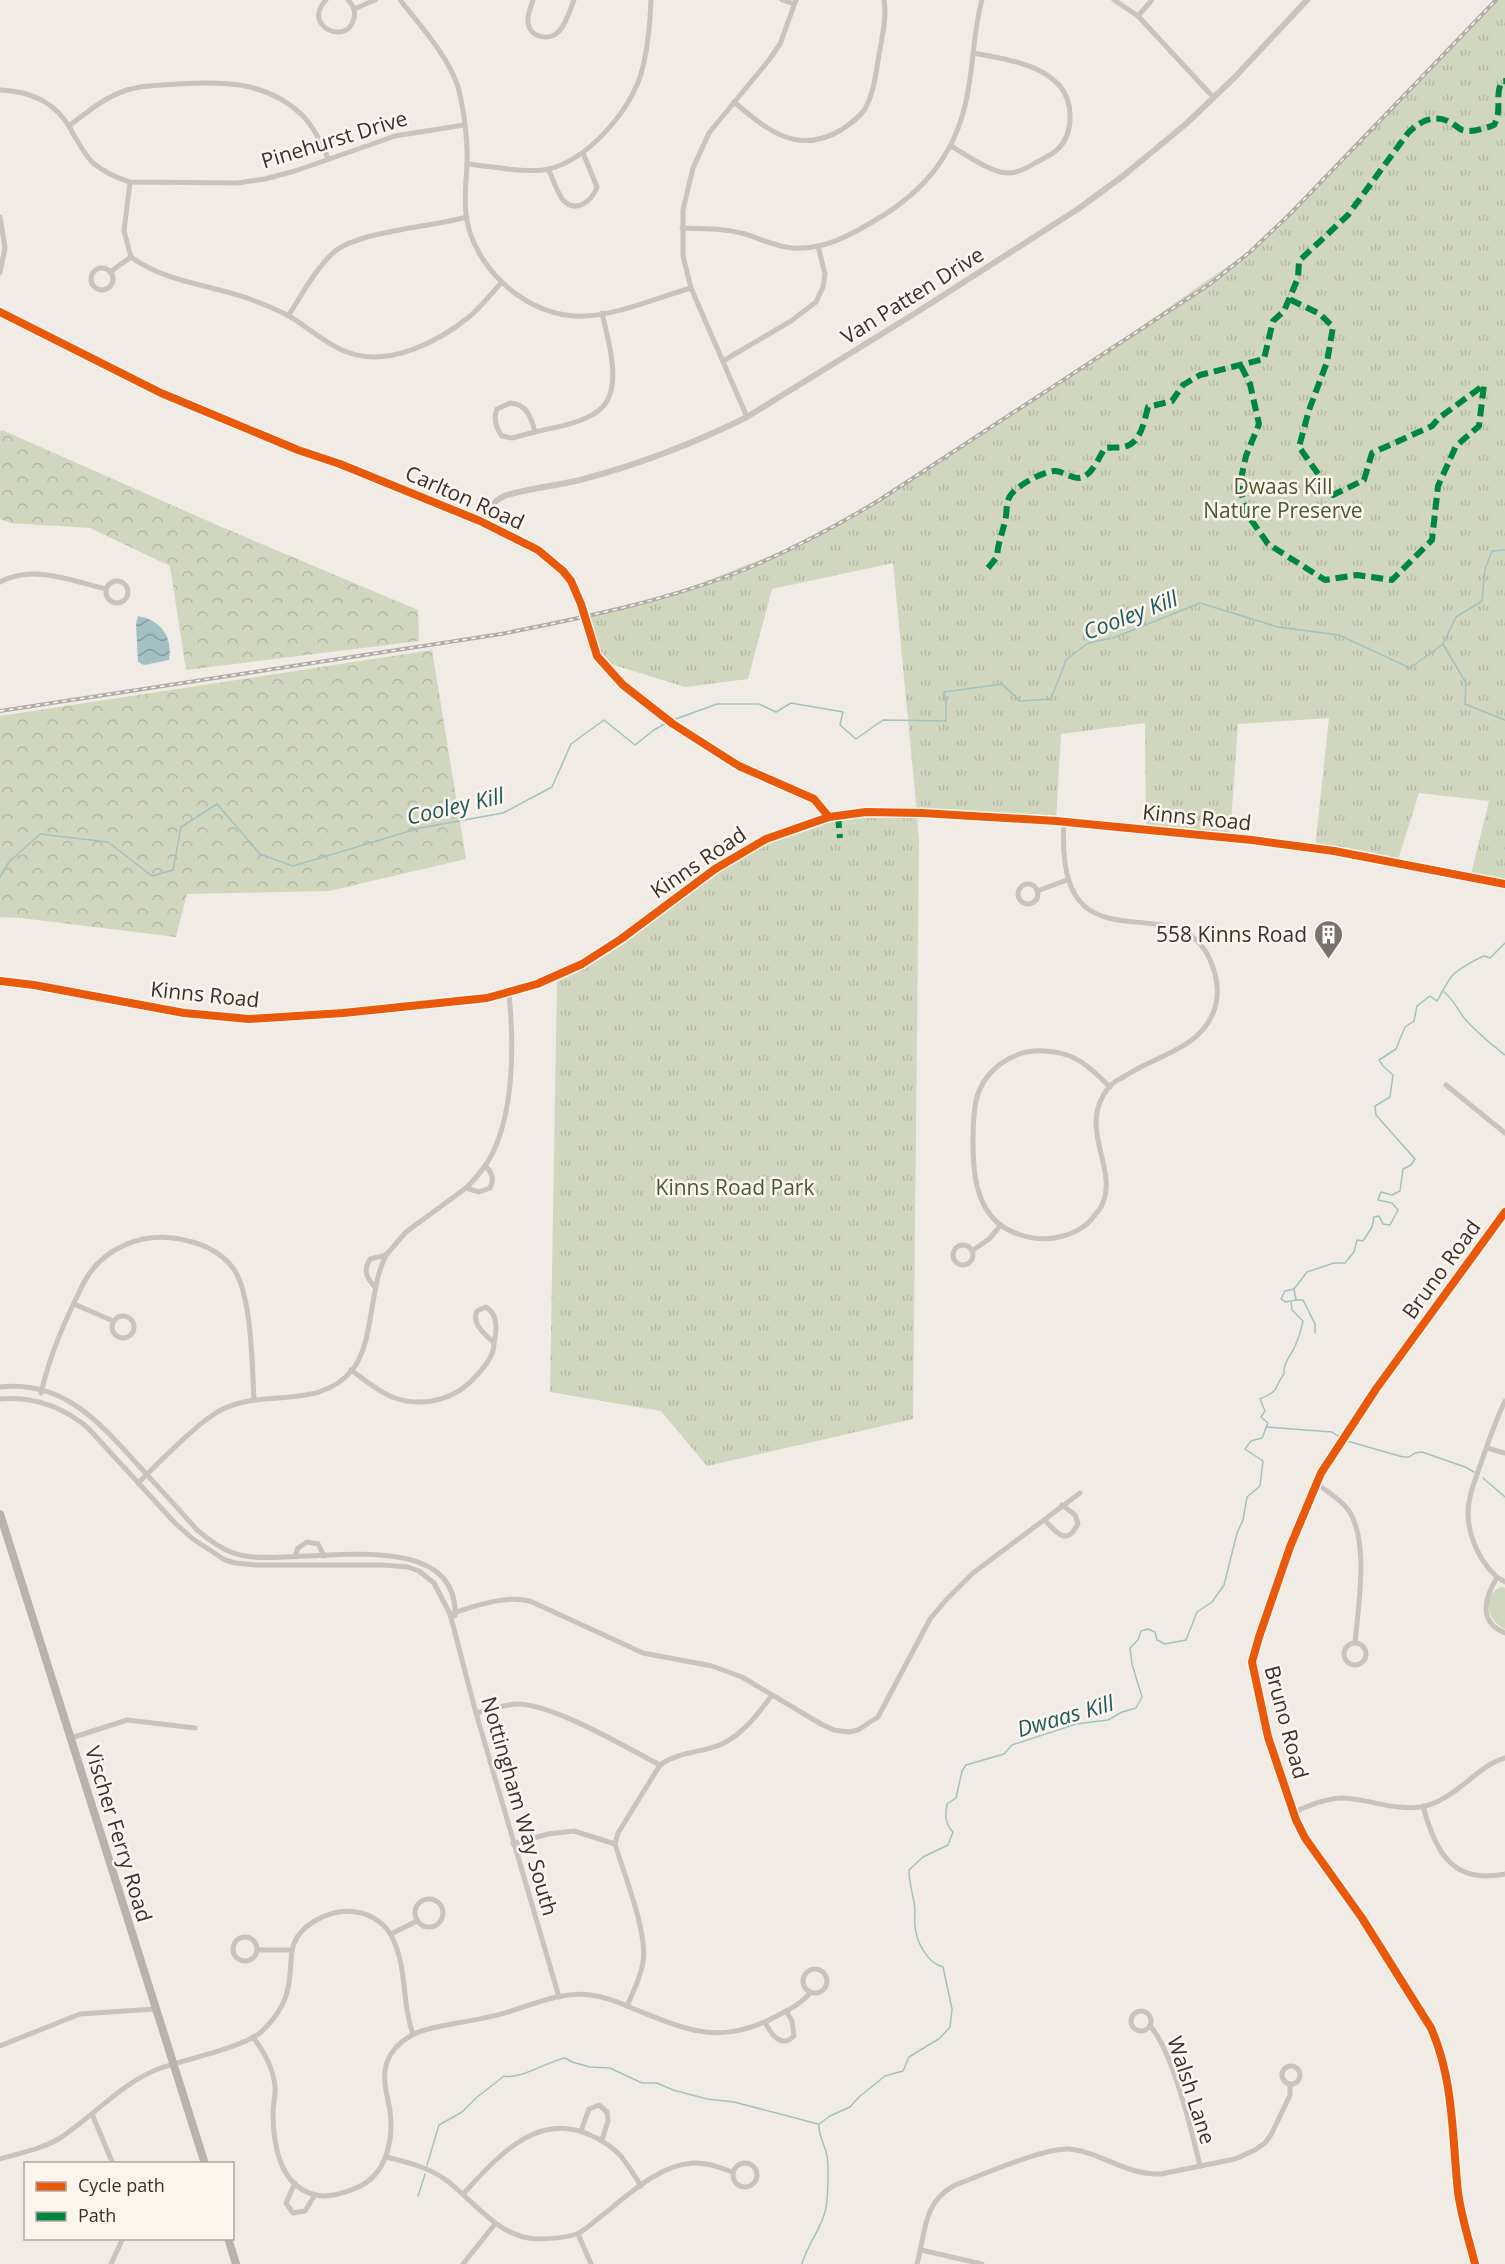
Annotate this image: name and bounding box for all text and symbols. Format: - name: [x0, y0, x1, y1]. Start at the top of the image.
- street label: Pinehurst Drive: [258, 103, 410, 175]
- street label: Van Patten Drive: [835, 240, 989, 350]
- street label: Carlton Road: [401, 458, 529, 536]
- park label: Dwaas Kill Nature Preserve: [1203, 472, 1363, 524]
- water label: Cooley Kill: [1078, 582, 1182, 646]
- water label: Cooley Kill: [403, 779, 507, 831]
- street label: Kinns Road: [1141, 797, 1253, 837]
- street label: Kinns Road: [645, 820, 751, 904]
- building icon: 558 Kinns Road: [1312, 918, 1344, 960]
- place label: 558 Kinns Road: [1156, 920, 1307, 948]
- street label: Kinns Road: [149, 974, 261, 1014]
- park label: Kinns Road Park: [656, 1173, 814, 1201]
- street label: Bruno Road: [1396, 1214, 1486, 1324]
- street label: Bruno Road: [1258, 1662, 1316, 1782]
- water label: Dwaas Kill: [1013, 1687, 1117, 1743]
- street label: Nottingham Way South: [475, 1693, 565, 1919]
- street label: Vischer Ferry Road: [79, 1743, 159, 1925]
- street label: Walsh Lane: [1161, 2032, 1223, 2148]
- legend: [24, 2162, 234, 2240]
- text: Cycle path: [78, 2173, 165, 2197]
- text: Path: [78, 2203, 116, 2227]

